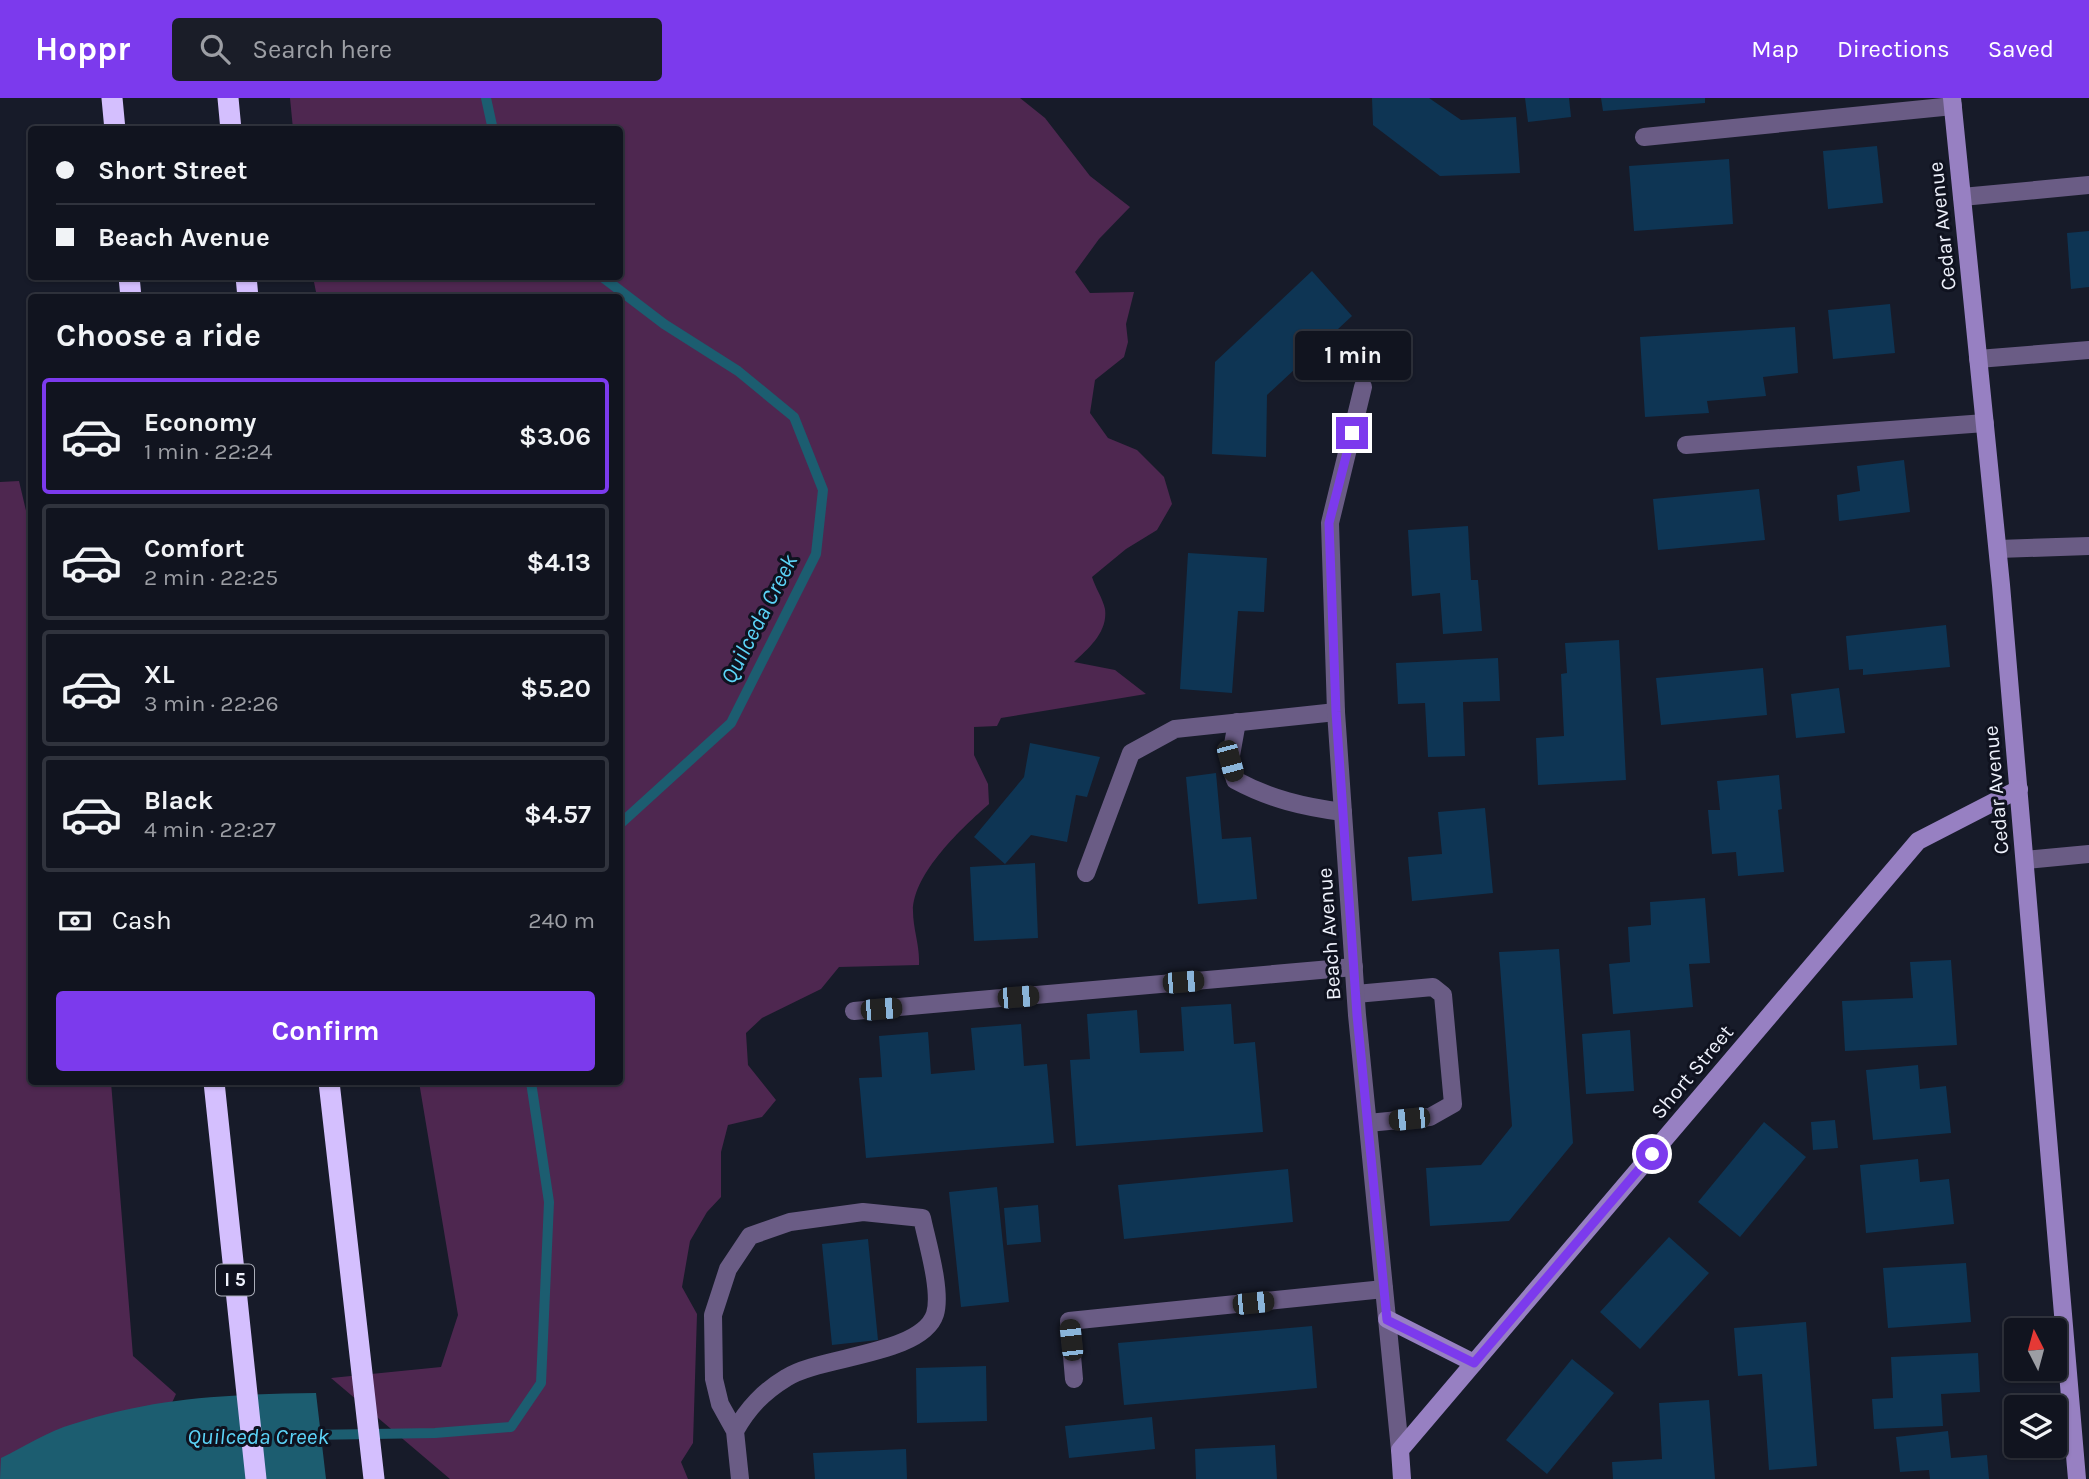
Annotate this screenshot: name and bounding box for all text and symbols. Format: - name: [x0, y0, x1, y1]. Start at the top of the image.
- search box: [172, 18, 662, 81]
- text: Hoppr: [35, 30, 130, 68]
- icon: search: [196, 30, 234, 68]
- text: Search here: [252, 34, 392, 65]
- text: Map: [1751, 35, 1799, 63]
- text: Directions: [1837, 35, 1950, 63]
- text: Saved: [1988, 35, 2054, 63]
- text: Short Street: [98, 155, 247, 186]
- street label: Cedar Avenue: [1923, 160, 1961, 292]
- text: Beach Avenue: [98, 222, 270, 253]
- text: Choose a ride: [56, 317, 261, 354]
- callout: 1 min: [1294, 331, 1410, 380]
- text: 1 min: [1324, 342, 1382, 369]
- icon: car: [60, 405, 123, 468]
- text: Economy: [144, 407, 256, 438]
- route end: [1336, 417, 1368, 449]
- text: $3.06: [519, 421, 591, 452]
- text: 1 min · 22:24: [144, 438, 272, 465]
- icon: car: [60, 531, 123, 594]
- text: Comfort: [144, 533, 245, 564]
- text: $4.13: [527, 547, 591, 578]
- water label: Quilceda Creek: [715, 549, 803, 688]
- text: 2 min · 22:25: [144, 564, 278, 591]
- icon: car: [60, 657, 123, 720]
- text: XL: [144, 659, 175, 690]
- text: $5.20: [520, 673, 591, 704]
- text: 3 min · 22:26: [144, 690, 279, 717]
- street label: Cedar Avenue: [1978, 725, 2014, 855]
- car: [1215, 738, 1246, 784]
- icon: car: [60, 783, 123, 846]
- text: Black: [144, 785, 213, 816]
- text: $4.57: [524, 799, 591, 830]
- text: 4 min · 22:27: [144, 816, 276, 843]
- street label: Beach Avenue: [1312, 867, 1346, 1001]
- icon: cash: [56, 902, 94, 940]
- text: Cash: [112, 905, 172, 936]
- text: 240 m: [528, 907, 595, 934]
- car: [1162, 970, 1205, 994]
- car: [997, 985, 1040, 1009]
- button: Confirm: [56, 991, 595, 1071]
- car: [860, 997, 903, 1021]
- street label: Short Street: [1646, 1020, 1738, 1124]
- car: [1388, 1106, 1431, 1132]
- route start: [1636, 1138, 1668, 1170]
- road number: I 5: [216, 1264, 254, 1296]
- car: [1232, 1290, 1275, 1316]
- car: [1059, 1318, 1084, 1362]
- north arrow: [2004, 1318, 2067, 1381]
- map controls: [2004, 1318, 2067, 1458]
- button: layers: [2004, 1395, 2067, 1458]
- water label: Quilceda Creek: [187, 1423, 329, 1450]

